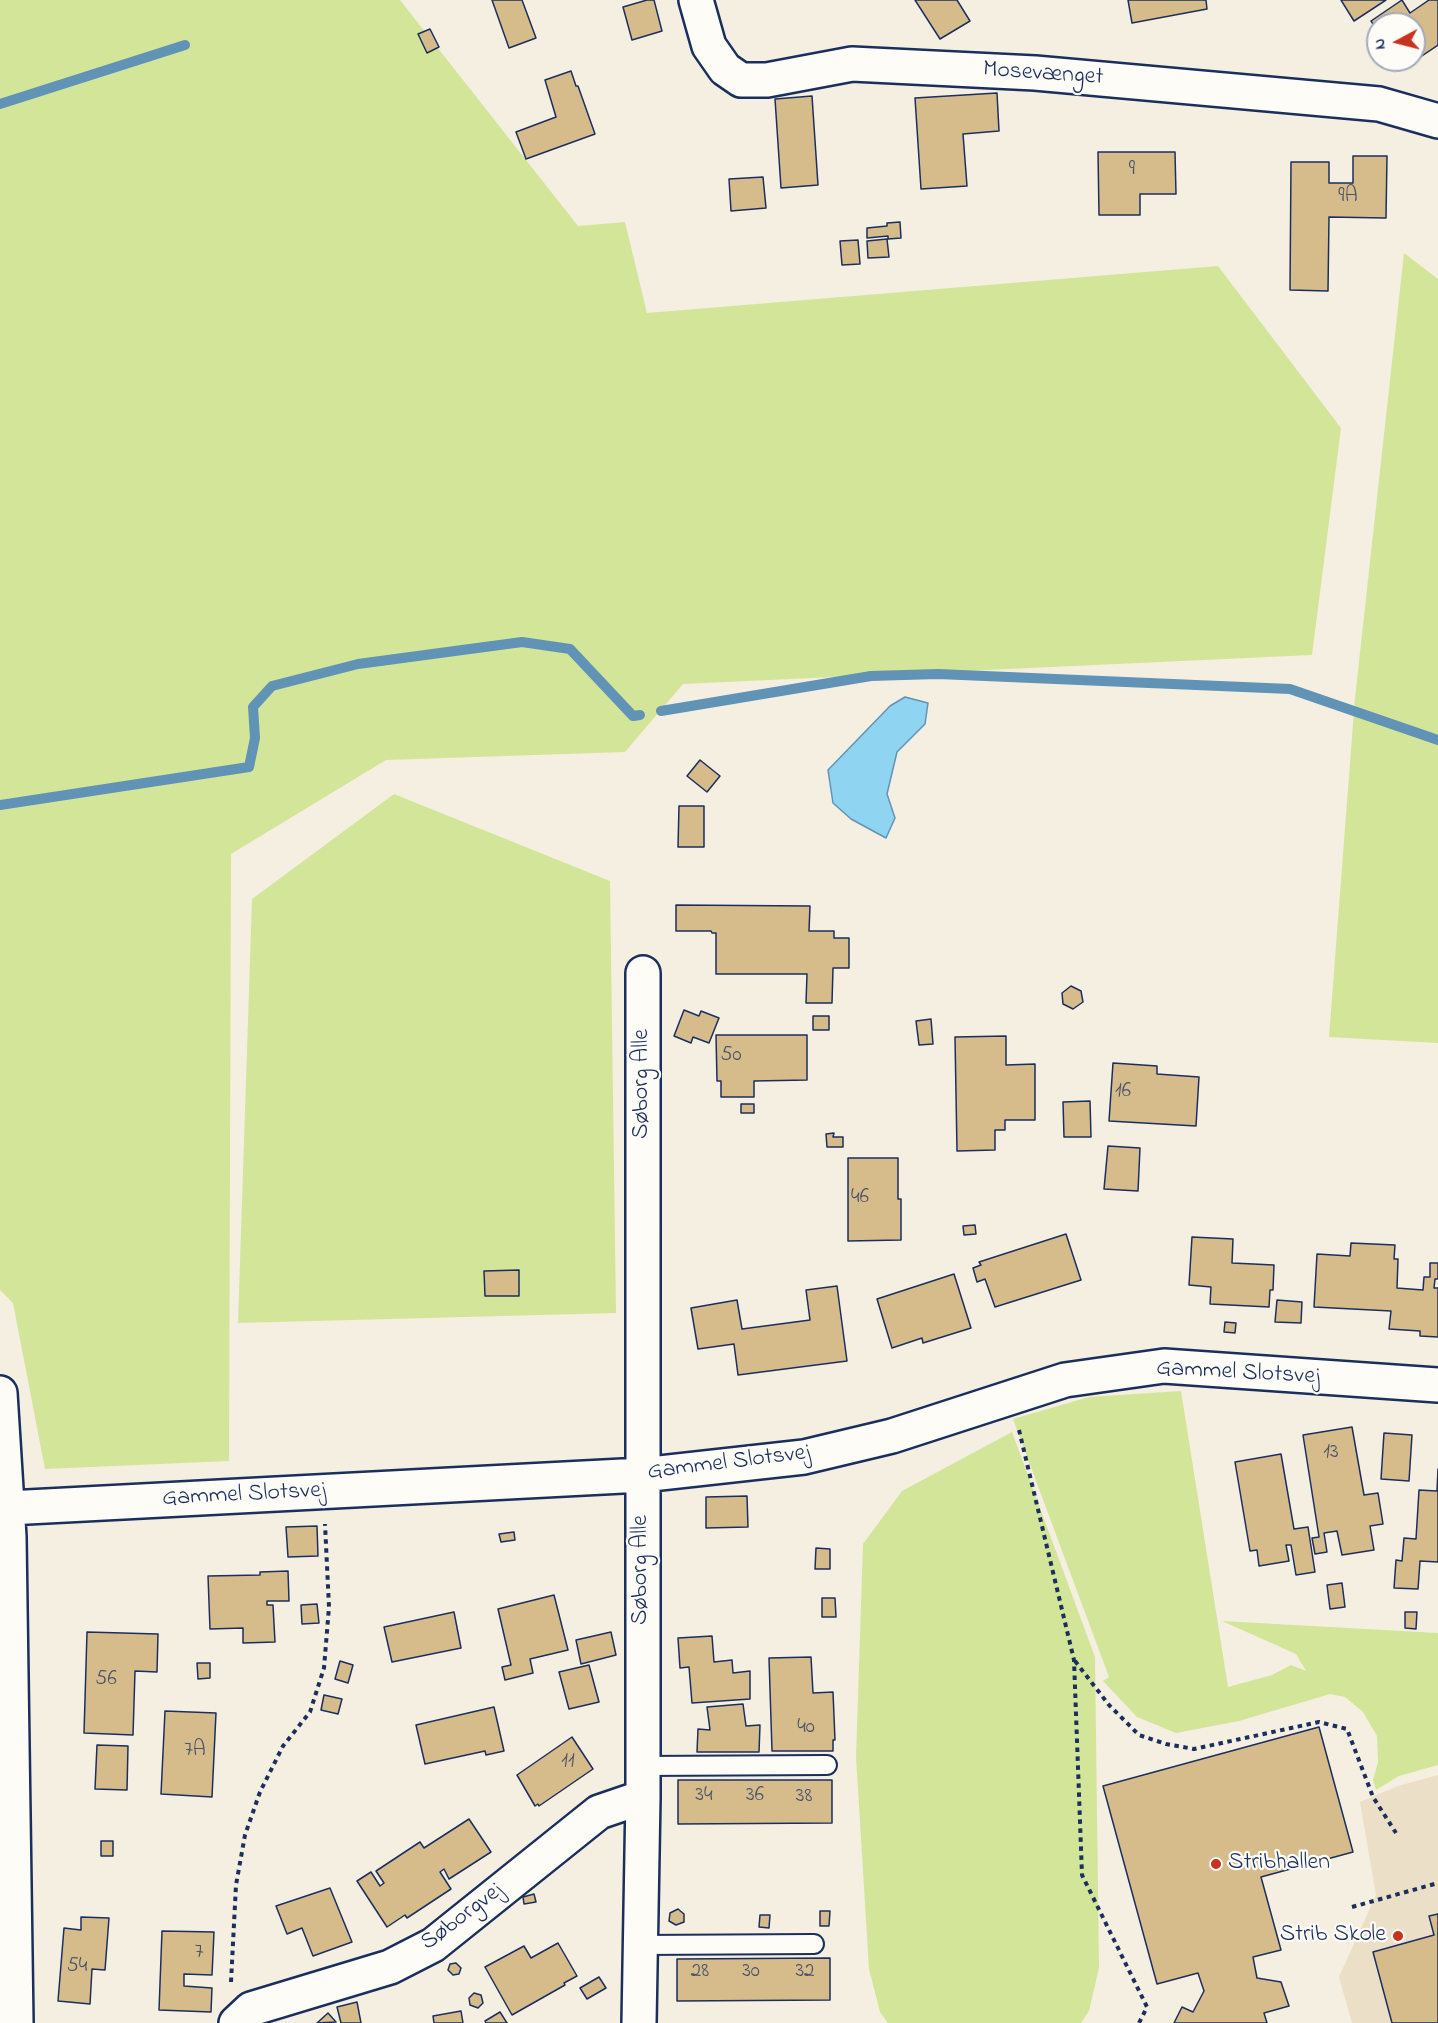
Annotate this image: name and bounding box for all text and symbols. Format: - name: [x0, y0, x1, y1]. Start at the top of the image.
- north arrow: [1366, 12, 1426, 72]
- text: N: [1368, 37, 1393, 51]
- street label: Mosevænget: [982, 56, 1104, 94]
- house number: 9: [1129, 158, 1135, 184]
- house number: 9A: [1338, 185, 1358, 211]
- street label: Søborg Alle: [629, 1029, 657, 1139]
- house number: 50: [720, 1044, 742, 1070]
- house number: 16: [1115, 1080, 1131, 1106]
- house number: 46: [851, 1186, 869, 1212]
- street label: Gammel Slotsvej: [1155, 1355, 1321, 1393]
- street label: Gammel Slotsvej: [646, 1440, 812, 1488]
- house number: 13: [1323, 1441, 1339, 1467]
- street label: Gammel Slotsvej: [161, 1477, 327, 1515]
- street label: Søborg Alle: [628, 1515, 656, 1625]
- house number: 56: [95, 1668, 117, 1694]
- house number: 40: [797, 1716, 815, 1742]
- house number: 7A: [184, 1739, 206, 1765]
- house number: 11: [561, 1750, 575, 1776]
- house number: 34: [695, 1784, 713, 1810]
- house number: 36: [746, 1784, 764, 1810]
- house number: 38: [796, 1785, 812, 1811]
- place label: Stribhallen: [1228, 1850, 1330, 1878]
- marker: Stribhallen: [1209, 1857, 1223, 1871]
- street label: Søborgvej: [416, 1878, 510, 1958]
- place label: Strib Skole: [1280, 1922, 1386, 1950]
- marker: Strib Skole: [1391, 1929, 1405, 1943]
- house number: 7: [195, 1941, 203, 1967]
- house number: 54: [67, 1955, 87, 1981]
- house number: 28: [691, 1960, 709, 1986]
- house number: 30: [742, 1960, 760, 1986]
- house number: 32: [795, 1960, 815, 1986]

